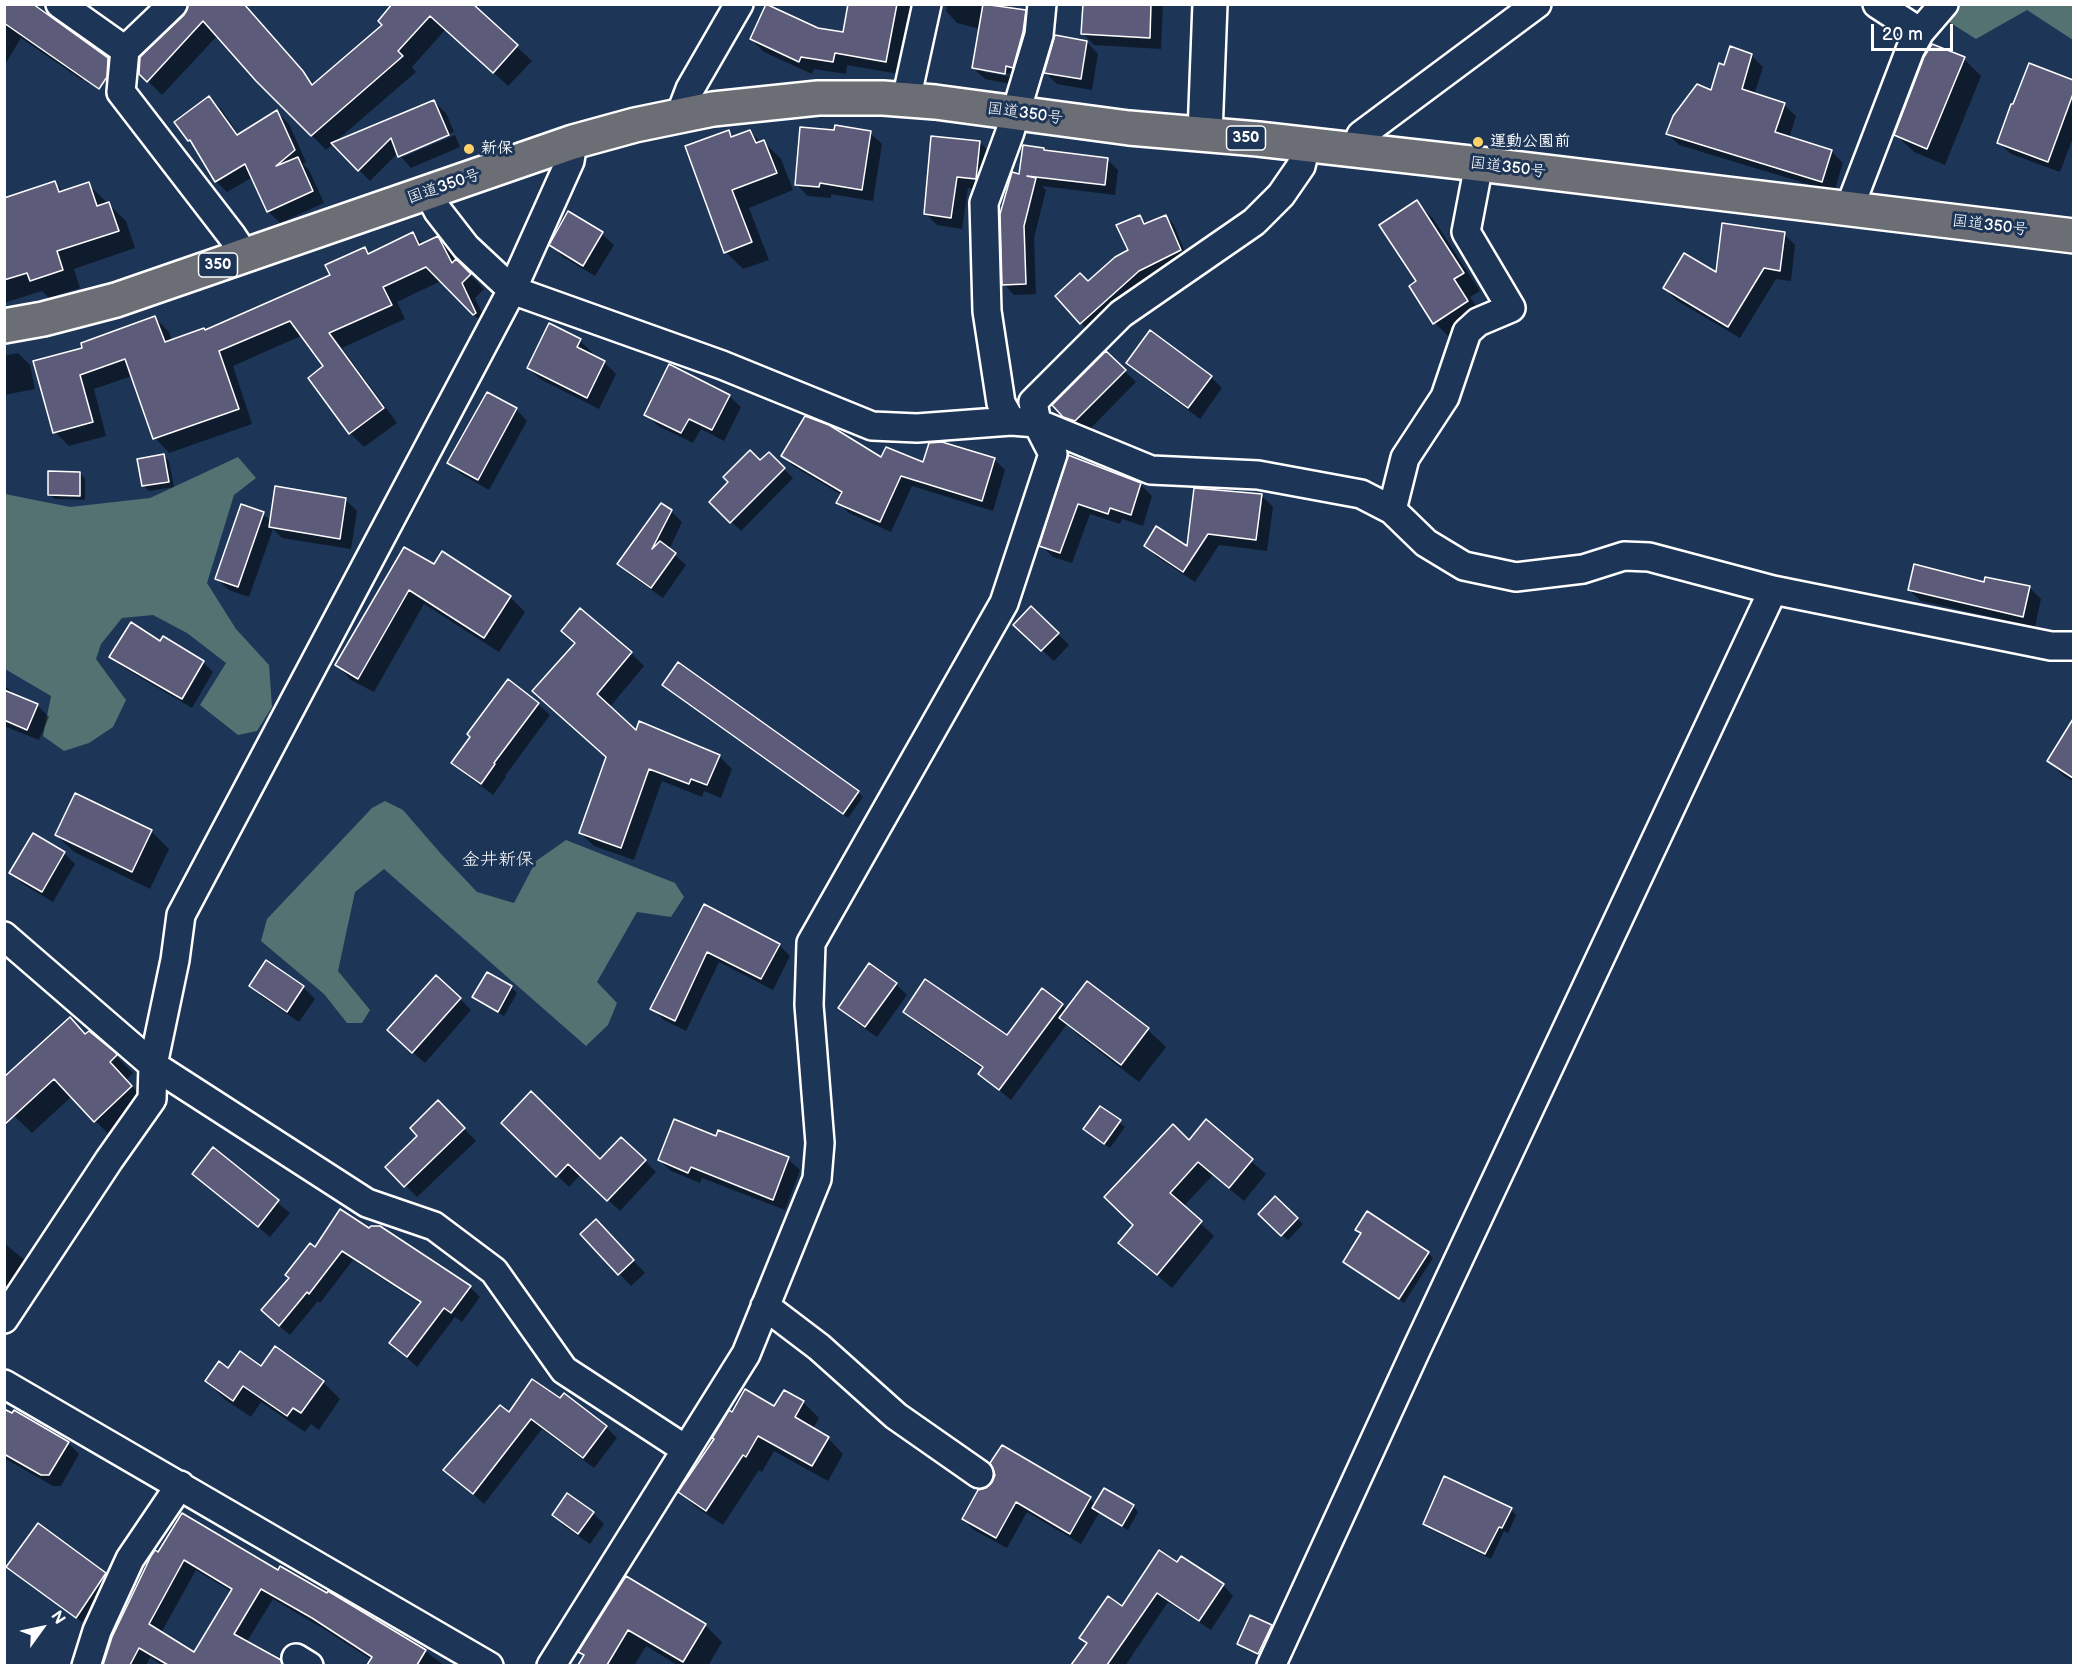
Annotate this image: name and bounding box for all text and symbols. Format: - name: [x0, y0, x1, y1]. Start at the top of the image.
- scale bar: [1874, 12, 1956, 50]
- text: 20 m: [1882, 24, 1923, 45]
- street label: 国道350号: [986, 99, 1064, 129]
- road number: 350: [1226, 126, 1266, 150]
- place label: 運動公園前: [1490, 132, 1570, 152]
- marker: 運動公園前: [1471, 135, 1485, 149]
- place label: 新保: [481, 139, 513, 159]
- marker: 新保: [462, 142, 476, 156]
- street label: 国道350号: [1469, 154, 1547, 182]
- street label: 国道350号: [405, 165, 483, 209]
- street label: 国道350号: [1951, 212, 2029, 240]
- road number: 350: [198, 253, 238, 277]
- district label: 金井新保: [462, 849, 534, 871]
- north arrow: [12, 1598, 72, 1658]
- text: N: [46, 1608, 69, 1628]

